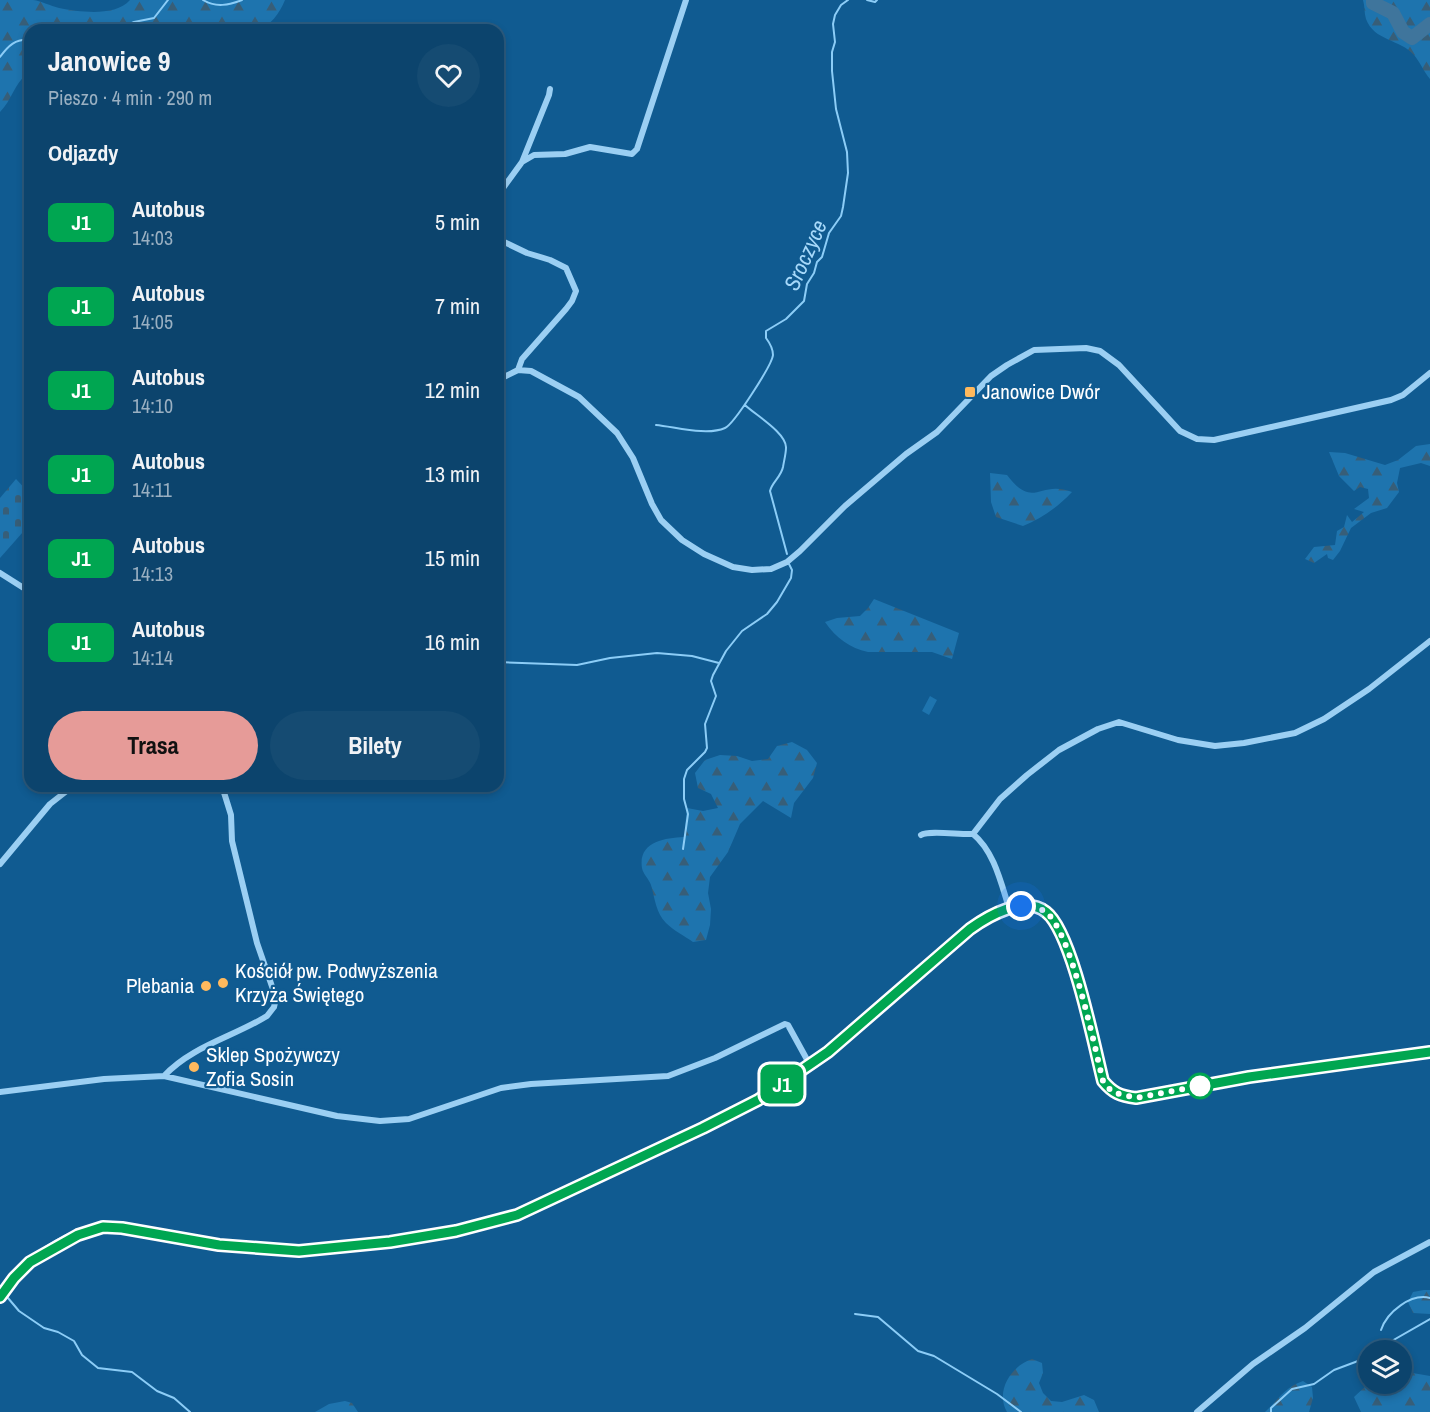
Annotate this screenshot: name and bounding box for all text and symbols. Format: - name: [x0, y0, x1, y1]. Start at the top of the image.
- text: Janowice 9: [48, 42, 171, 80]
- button: heart: [417, 44, 480, 107]
- text: Pieszo · 4 min · 290 m: [48, 84, 212, 111]
- text: Odjazdy: [48, 138, 118, 168]
- text: Autobus: [132, 194, 205, 224]
- text: 5 min: [435, 207, 480, 237]
- text: J1: [71, 208, 91, 237]
- water label: Sroczyce: [776, 215, 834, 295]
- text: 14:03: [132, 224, 173, 251]
- text: Autobus: [132, 278, 205, 308]
- text: 7 min: [435, 291, 480, 321]
- text: J1: [71, 292, 91, 321]
- text: 14:05: [132, 308, 173, 335]
- text: Autobus: [132, 362, 205, 392]
- text: 12 min: [425, 375, 480, 405]
- text: J1: [71, 376, 91, 405]
- place label: Janowice Dwór: [982, 377, 1100, 406]
- marker: Janowice Dwór: [963, 385, 977, 399]
- text: 14:10: [132, 392, 173, 419]
- text: Autobus: [132, 446, 205, 476]
- text: 13 min: [425, 459, 480, 489]
- text: J1: [71, 460, 91, 489]
- text: 14:11: [132, 476, 172, 503]
- text: Autobus: [132, 530, 205, 560]
- text: 15 min: [425, 543, 480, 573]
- text: J1: [71, 544, 91, 573]
- text: 14:13: [132, 560, 173, 587]
- text: Autobus: [132, 614, 205, 644]
- text: 16 min: [425, 627, 480, 657]
- text: J1: [71, 628, 91, 657]
- text: 14:14: [132, 644, 173, 671]
- button: Trasa: [48, 711, 258, 780]
- button: Bilety: [270, 711, 480, 780]
- your location: [1006, 891, 1036, 921]
- place label: Kościół pw. Podwyższenia Krzyża Świętego: [235, 956, 438, 1009]
- place label: Plebania: [126, 971, 194, 1000]
- marker: Kościół pw. Podwyższenia Krzyża Świętego: [216, 976, 230, 990]
- marker: Plebania: [199, 979, 213, 993]
- place label: Sklep Spożywczy Zofia Sosin: [206, 1040, 340, 1093]
- marker: Sklep Spożywczy Zofia Sosin: [187, 1060, 201, 1074]
- line badge: J1: [755, 1064, 809, 1104]
- text: J1: [772, 1070, 792, 1099]
- unlabelled marker: [1187, 1073, 1213, 1099]
- map controls: [1358, 1340, 1412, 1394]
- button: layers: [1358, 1340, 1412, 1394]

